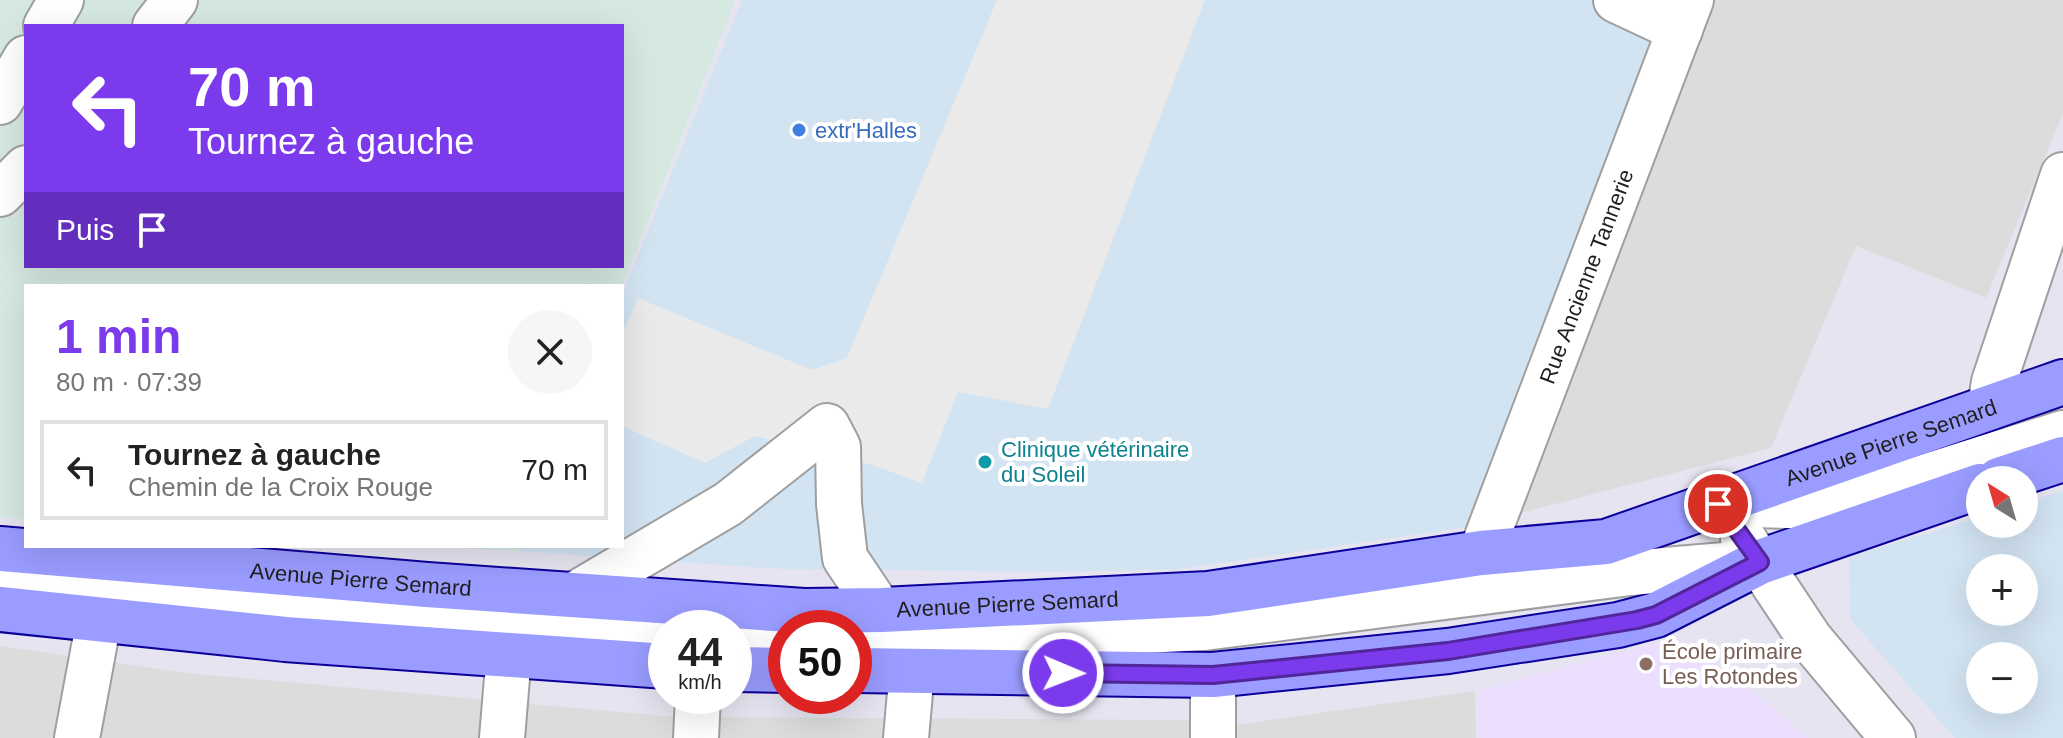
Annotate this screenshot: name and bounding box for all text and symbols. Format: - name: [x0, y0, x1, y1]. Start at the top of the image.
- text: 70 m: [188, 55, 316, 118]
- icon: left: [56, 56, 160, 160]
- place label: extr'Halles: [815, 118, 917, 143]
- text: Tournez à gauche: [188, 121, 474, 162]
- marker: extr'Halles: [790, 121, 808, 139]
- street label: Rue Ancienne Tannerie: [1535, 166, 1639, 387]
- icon: arrive: [130, 208, 174, 252]
- text: Puis: [56, 213, 114, 246]
- text: 1 min: [56, 310, 181, 363]
- button: close: [508, 310, 592, 394]
- text: 80 m · 07:39: [56, 367, 202, 397]
- street label: Avenue Pierre Semard: [1782, 394, 2000, 491]
- place label: Clinique vétérinaire du Soleil: [1001, 437, 1189, 487]
- text: Tournez à gauche: [128, 438, 381, 471]
- icon: left: [60, 448, 104, 492]
- text: 70 m: [521, 453, 588, 486]
- marker: Clinique vétérinaire du Soleil: [976, 453, 994, 471]
- north arrow: [1966, 466, 2038, 538]
- map controls: [1966, 466, 2038, 714]
- pin: [1684, 470, 1752, 538]
- text: Chemin de la Croix Rouge: [128, 472, 433, 502]
- icon: arrive: [1696, 482, 1740, 526]
- button: +: [1966, 554, 2038, 626]
- street label: Avenue Pierre Semard: [249, 558, 472, 601]
- street label: Avenue Pierre Semard: [896, 586, 1119, 622]
- speed limit sign: 50: [768, 610, 872, 714]
- text: 44: [678, 630, 722, 674]
- position arrow: [1021, 631, 1105, 715]
- place label: École primaire Les Rotondes: [1662, 639, 1803, 689]
- button: −: [1966, 642, 2038, 714]
- marker: École primaire Les Rotondes: [1637, 655, 1655, 673]
- text: km/h: [678, 671, 722, 693]

